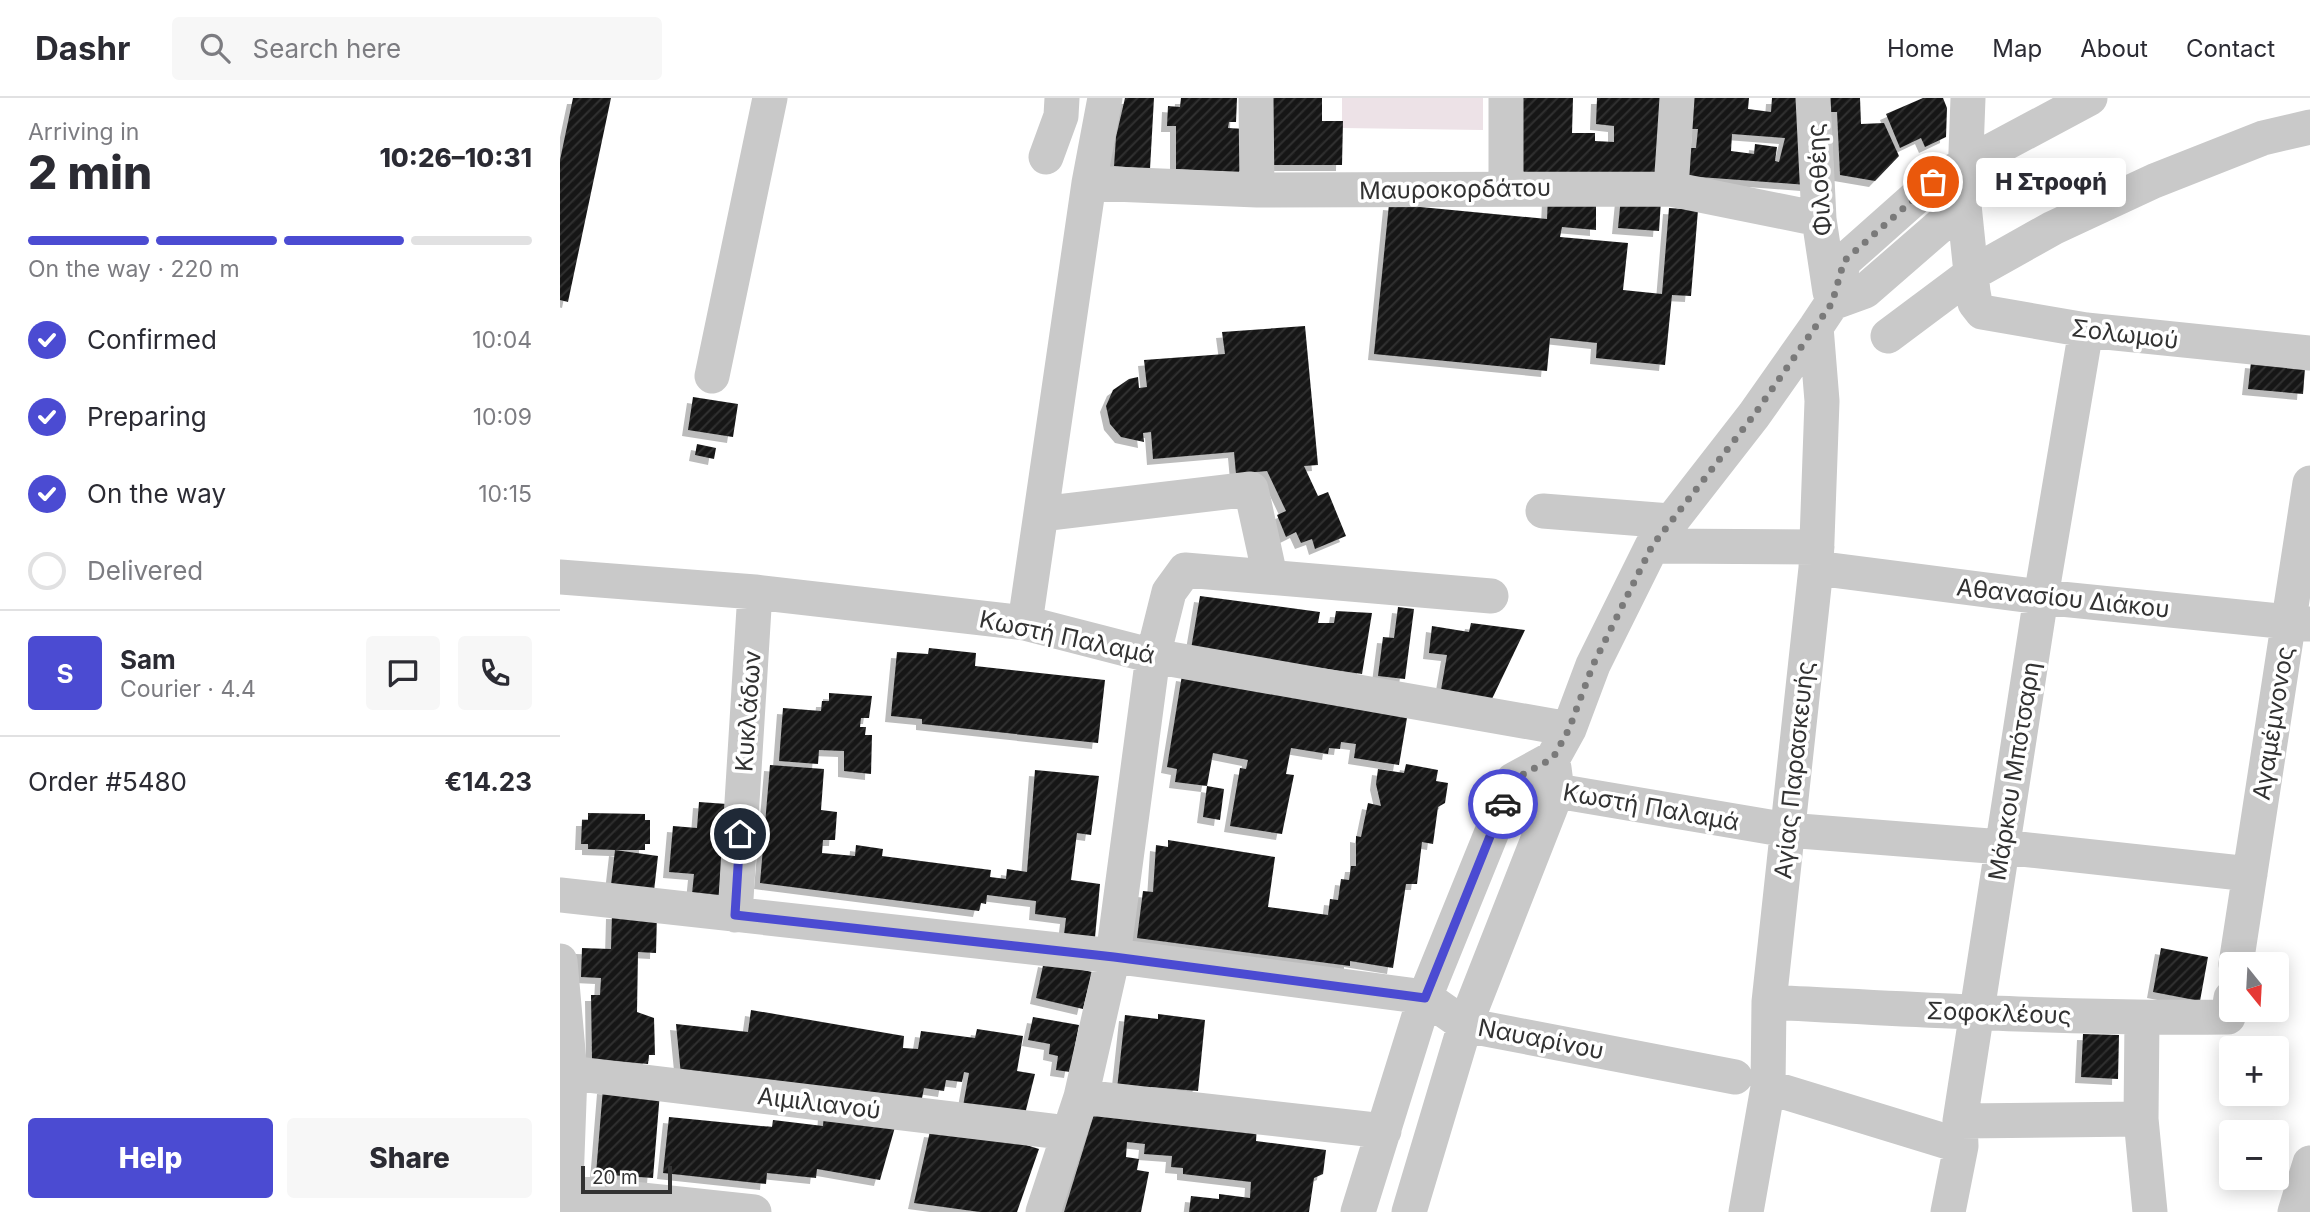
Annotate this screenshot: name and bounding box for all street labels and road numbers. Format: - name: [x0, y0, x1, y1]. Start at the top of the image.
- street label: Φιλοθέης: [1801, 123, 1837, 237]
- street label: Μαυροκορδάτου: [1359, 173, 1551, 205]
- street label: Σολωμού: [2070, 313, 2180, 355]
- street label: Αθανασίου Διάκου: [1955, 572, 2171, 624]
- street label: Κωστή Παλαμά: [977, 604, 1157, 670]
- street label: Αγαμέμνονος: [2247, 644, 2299, 802]
- street label: Κυκλάδων: [729, 649, 767, 773]
- street label: Αγίας Παρασκευής: [1768, 660, 1820, 880]
- street label: Μάρκου Μπότσαρη: [1982, 660, 2046, 882]
- street label: Κωστή Παλαμά: [1561, 777, 1741, 837]
- street label: Σοφοκλέους: [1926, 996, 2072, 1030]
- street label: Ναυαρίνου: [1476, 1013, 1606, 1065]
- street label: Αιμιλιανού: [756, 1081, 882, 1125]

